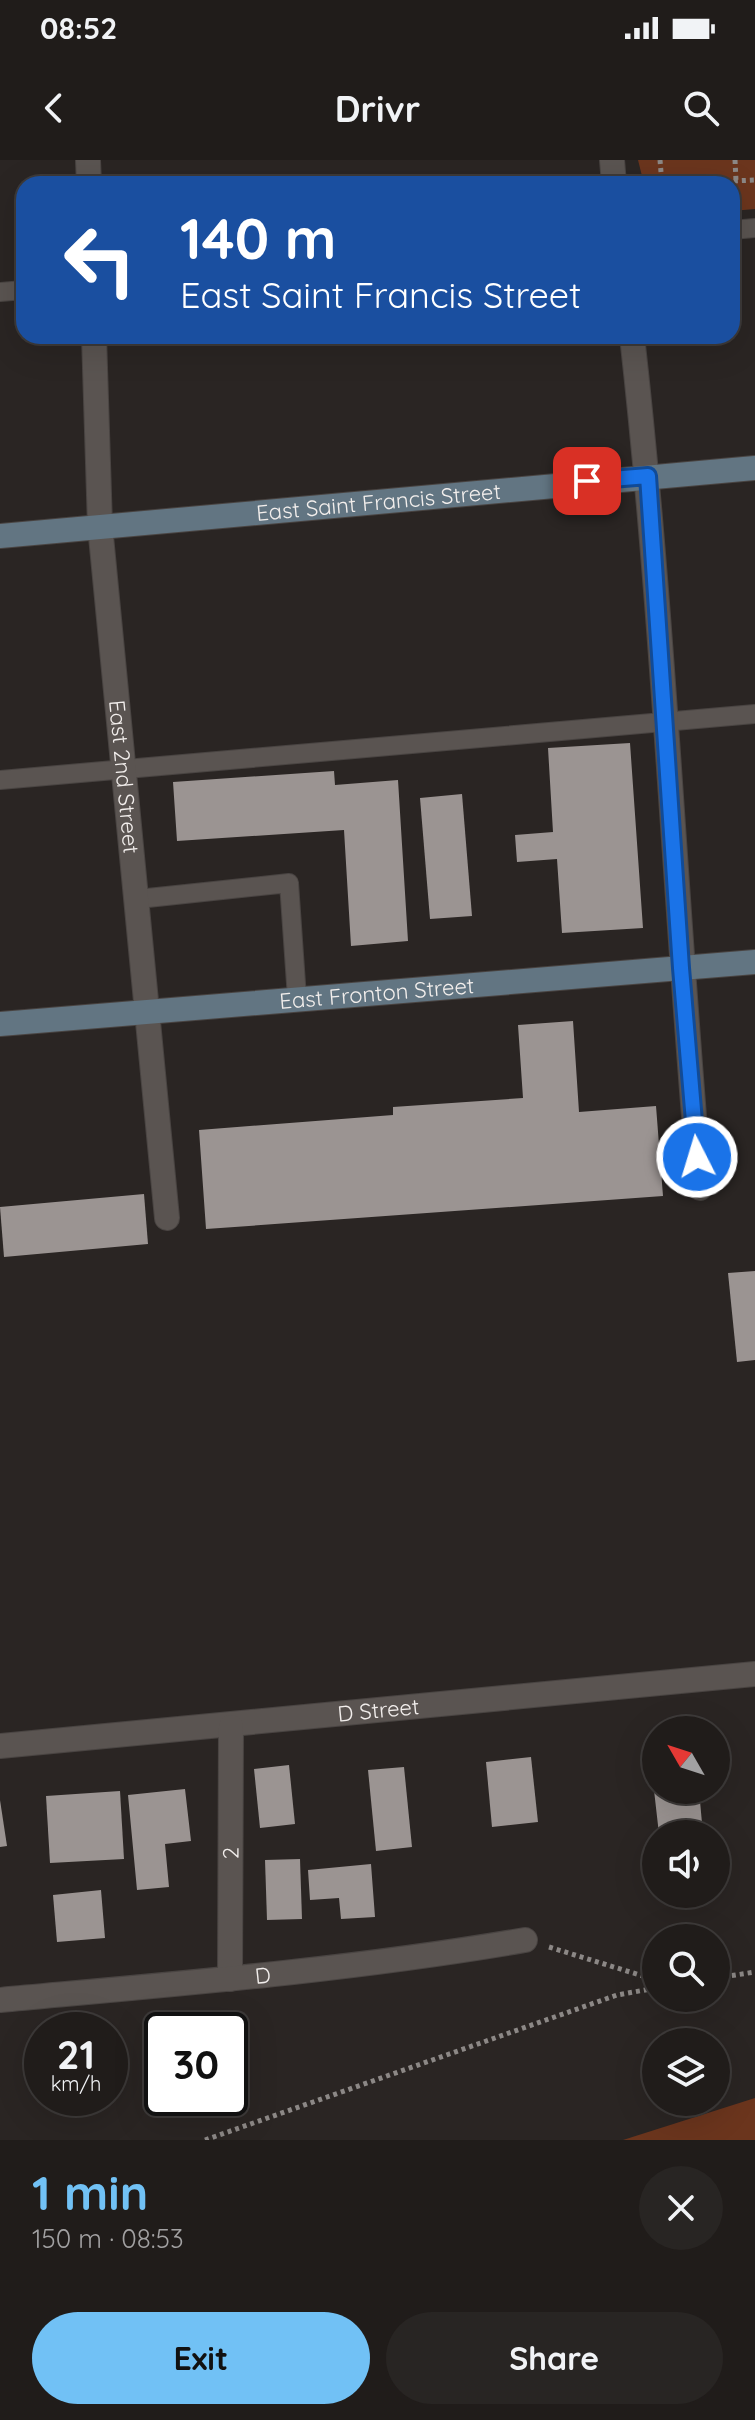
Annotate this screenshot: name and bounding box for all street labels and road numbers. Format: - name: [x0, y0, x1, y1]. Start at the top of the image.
- street label: East Saint Francis Street: [255, 477, 502, 527]
- street label: East 2nd Street: [103, 699, 146, 855]
- street label: East Fronton Street: [278, 971, 475, 1015]
- street label: D Street: [336, 1692, 420, 1728]
- street label: 2: [216, 1847, 245, 1859]
- street label: D: [253, 1961, 272, 1990]

